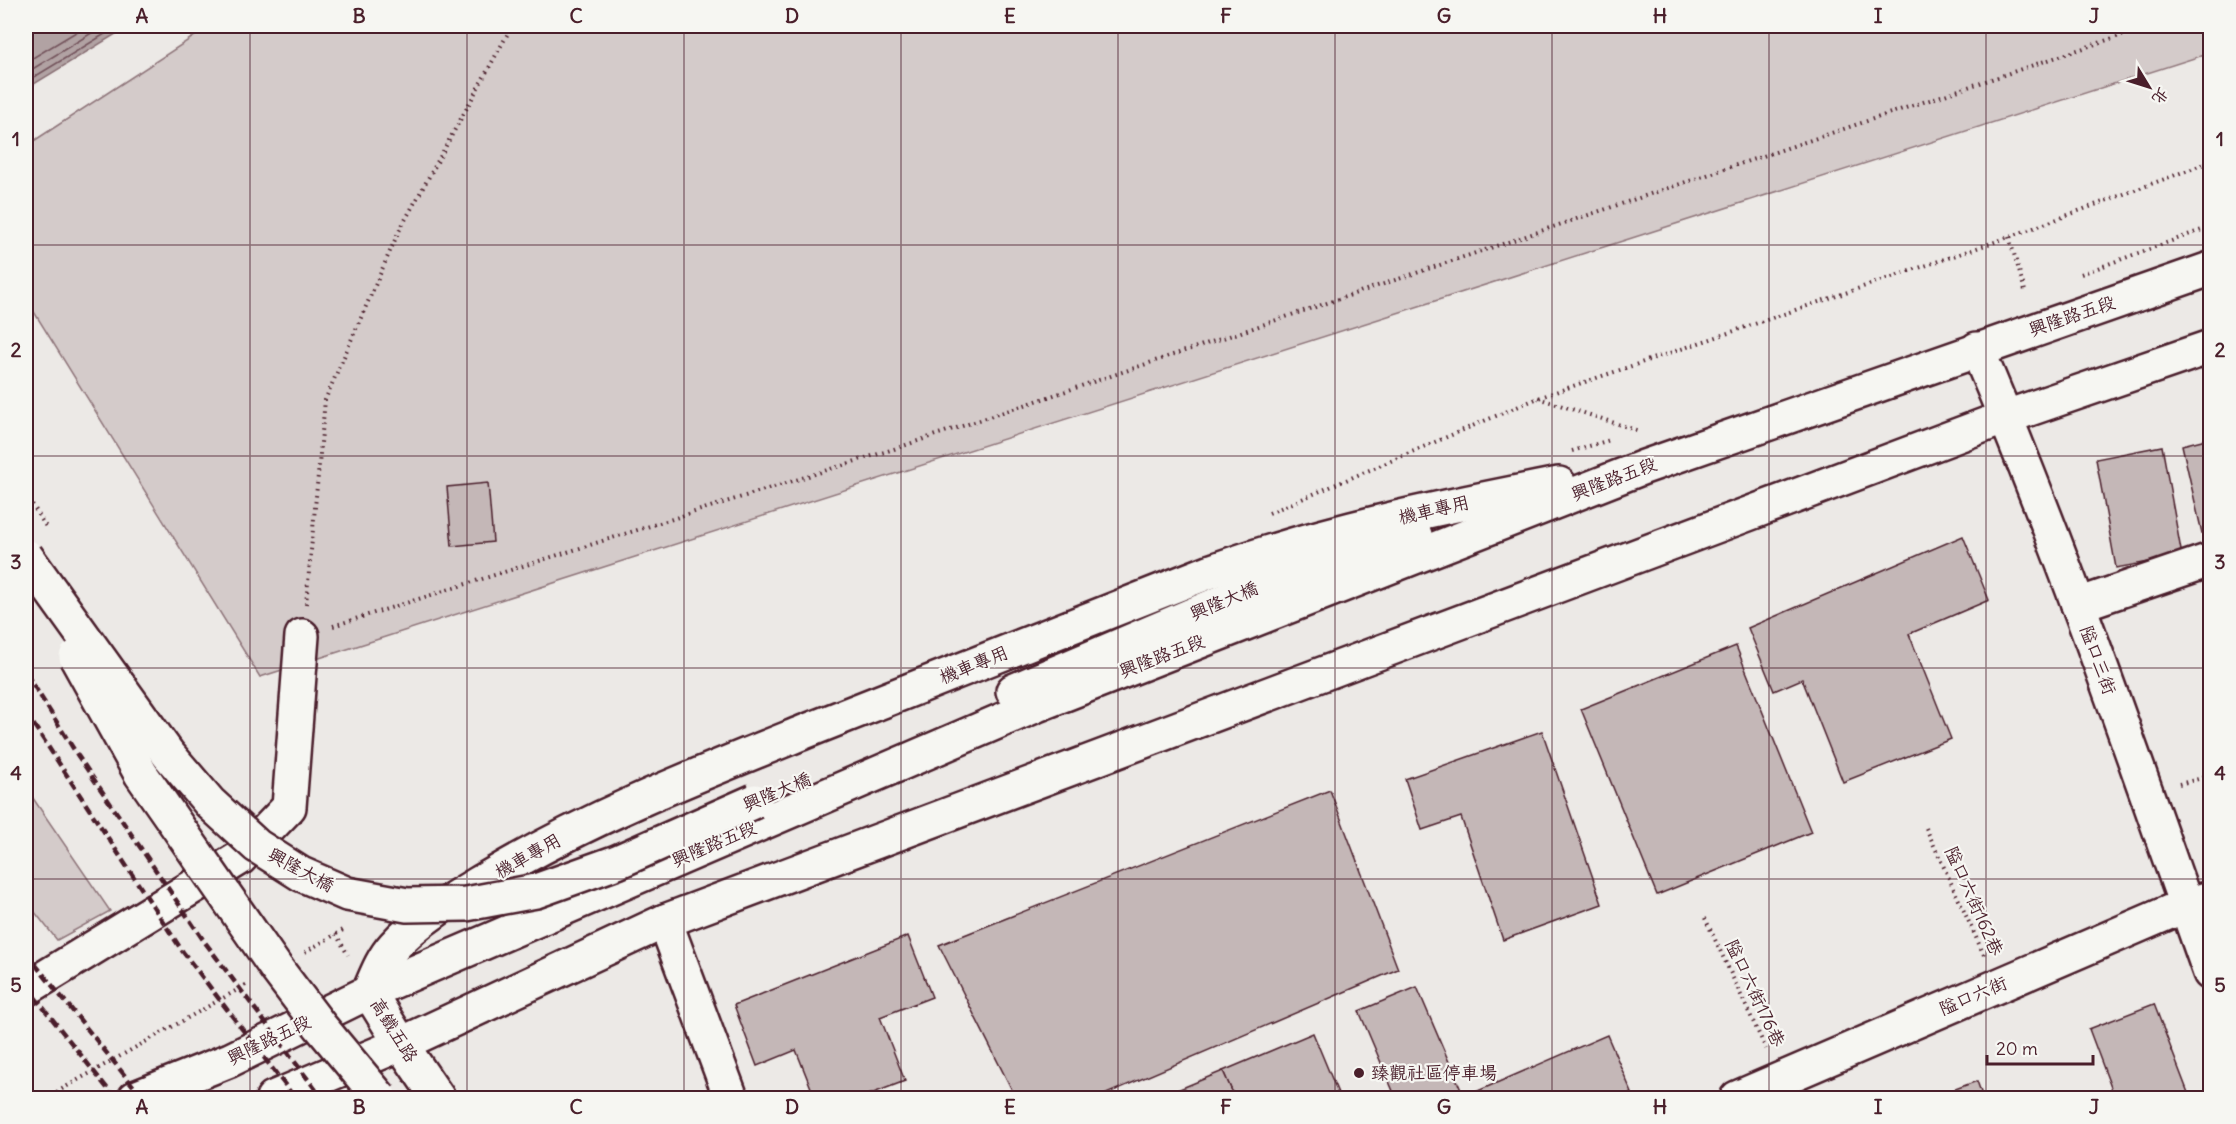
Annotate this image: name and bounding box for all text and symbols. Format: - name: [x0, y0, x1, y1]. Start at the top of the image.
- text: A: [136, 3, 149, 28]
- text: B: [352, 3, 366, 28]
- text: C: [569, 3, 583, 28]
- text: D: [785, 3, 799, 28]
- text: E: [1004, 3, 1016, 28]
- text: F: [1220, 3, 1232, 28]
- text: G: [1437, 3, 1451, 28]
- text: H: [1653, 3, 1667, 28]
- text: I: [1874, 3, 1883, 28]
- text: J: [2089, 3, 2100, 28]
- north arrow: [2119, 57, 2179, 117]
- text: 北: [2148, 84, 2174, 109]
- text: 1: [12, 126, 20, 151]
- text: 1: [2216, 126, 2224, 151]
- street label: 興隆路五段: [2026, 290, 2118, 341]
- text: 2: [11, 337, 22, 362]
- text: 2: [2215, 337, 2226, 362]
- street label: 興隆路五段: [1568, 452, 1660, 505]
- street label: 機車專用: [1396, 490, 1472, 529]
- text: 3: [10, 549, 22, 574]
- text: 3: [2214, 549, 2226, 574]
- street label: 興隆大橋: [1186, 576, 1261, 625]
- street label: 隘口三街: [2075, 622, 2122, 698]
- street label: 興隆路五段: [1116, 629, 1208, 682]
- street label: 機車專用: [936, 640, 1011, 689]
- text: 4: [10, 760, 22, 785]
- text: 4: [2214, 760, 2226, 785]
- street label: 興隆大橋: [739, 767, 814, 816]
- street label: 興隆路五段: [668, 815, 760, 872]
- street label: 機車專用: [491, 828, 565, 883]
- street label: 隘口六街162巷: [1940, 842, 2009, 959]
- street label: 興隆大橋: [264, 843, 338, 897]
- street label: 隘口六街176巷: [1720, 935, 1790, 1050]
- street label: 隘口六街: [1935, 971, 2010, 1020]
- text: 5: [10, 972, 22, 997]
- text: 5: [2214, 972, 2226, 997]
- street label: 高鐵五路: [366, 993, 423, 1066]
- street label: 興隆路五段: [223, 1009, 314, 1070]
- scale bar: [1987, 1028, 2094, 1066]
- text: 20 m: [1996, 1037, 2038, 1060]
- place label: 臻觀社區停車場: [1371, 1061, 1497, 1084]
- marker: 臻觀社區停車場: [1352, 1066, 1366, 1080]
- text: A: [136, 1094, 149, 1119]
- text: B: [352, 1094, 366, 1119]
- text: C: [569, 1094, 583, 1119]
- text: D: [785, 1094, 799, 1119]
- text: E: [1004, 1094, 1016, 1119]
- text: F: [1220, 1094, 1232, 1119]
- text: G: [1437, 1094, 1451, 1119]
- text: H: [1653, 1094, 1667, 1119]
- text: I: [1874, 1094, 1883, 1119]
- text: J: [2089, 1094, 2100, 1119]

